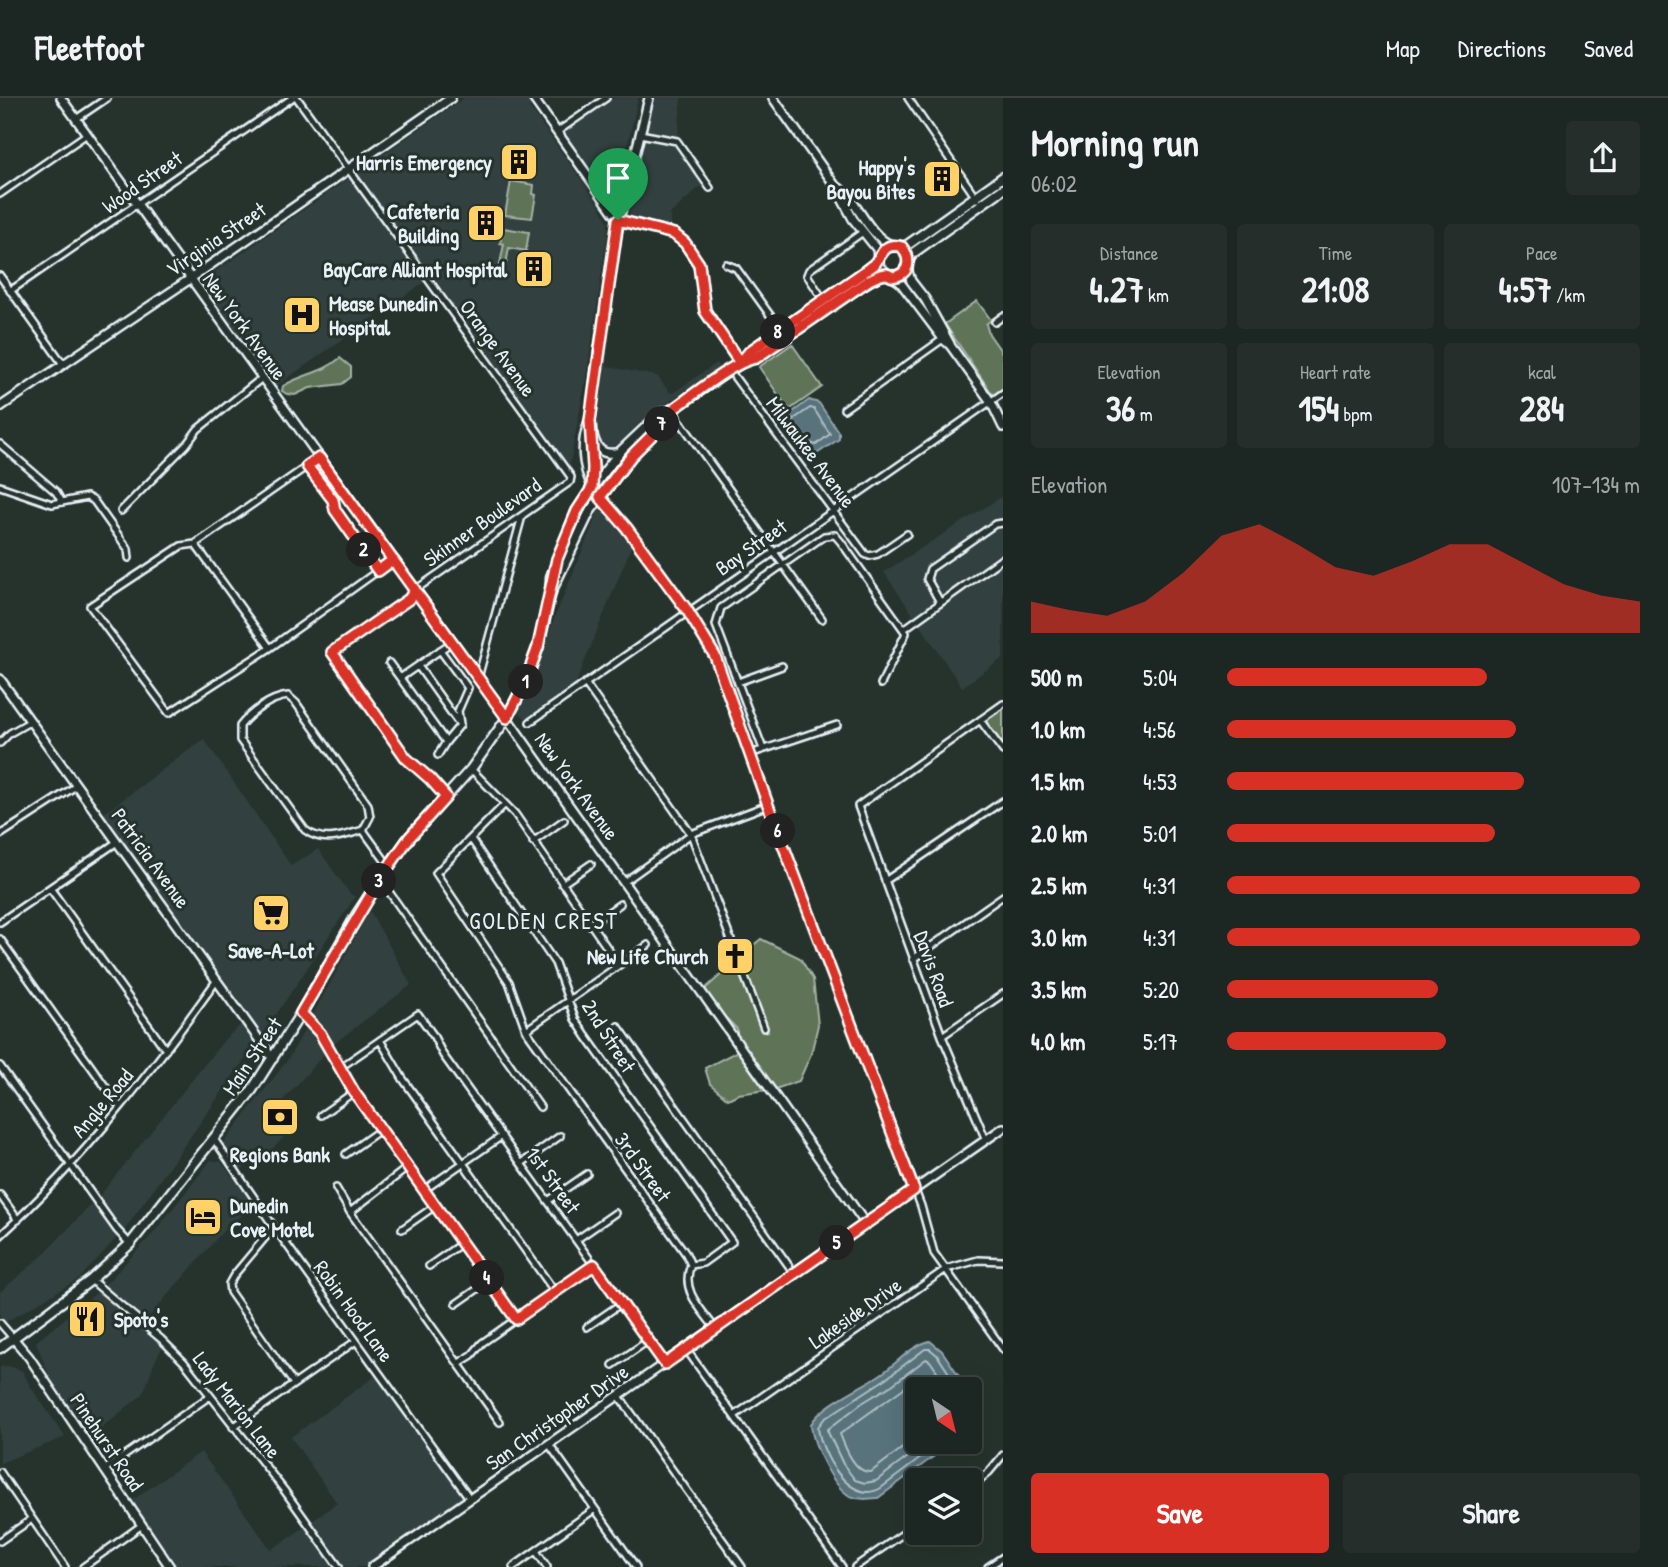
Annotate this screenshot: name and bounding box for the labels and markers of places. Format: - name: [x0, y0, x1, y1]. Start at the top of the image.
- building icon: Harris Emergency: [498, 141, 540, 183]
- place label: Harris Emergency: [356, 148, 492, 178]
- pin: [588, 148, 648, 220]
- place label: Happy's Bayou Bites: [827, 153, 915, 207]
- building icon: Happy's Bayou Bites: [921, 158, 963, 200]
- place label: Cafeteria Building: [387, 197, 460, 251]
- building icon: Cafeteria Building: [465, 202, 507, 244]
- building icon: BayCare Alliant Hospital: [513, 248, 555, 290]
- place label: BayCare Alliant Hospital: [323, 255, 507, 285]
- place label: Mease Dunedin Hospital: [329, 289, 438, 343]
- hospital icon: Mease Dunedin Hospital: [281, 294, 323, 336]
- pin: 8: [760, 314, 796, 350]
- pin: 7: [644, 406, 680, 442]
- pin: 2: [346, 532, 382, 568]
- pin: 1: [508, 664, 544, 700]
- pin: 6: [760, 814, 796, 848]
- pin: 3: [362, 864, 396, 898]
- supermarket icon: Save-A-Lot: [250, 892, 292, 934]
- church icon: New Life Church: [714, 935, 756, 977]
- place label: Save-A-Lot: [228, 936, 314, 965]
- place label: New Life Church: [587, 942, 708, 971]
- bank icon: Regions Bank: [259, 1096, 301, 1138]
- place label: Regions Bank: [230, 1140, 330, 1170]
- place label: Dunedin Cove Motel: [230, 1191, 314, 1244]
- hotel icon: Dunedin Cove Motel: [182, 1196, 224, 1238]
- pin: 5: [820, 1226, 854, 1260]
- pin: 4: [470, 1260, 504, 1296]
- restaurant icon: Spoto's: [66, 1298, 108, 1340]
- place label: Spoto's: [114, 1305, 168, 1335]

